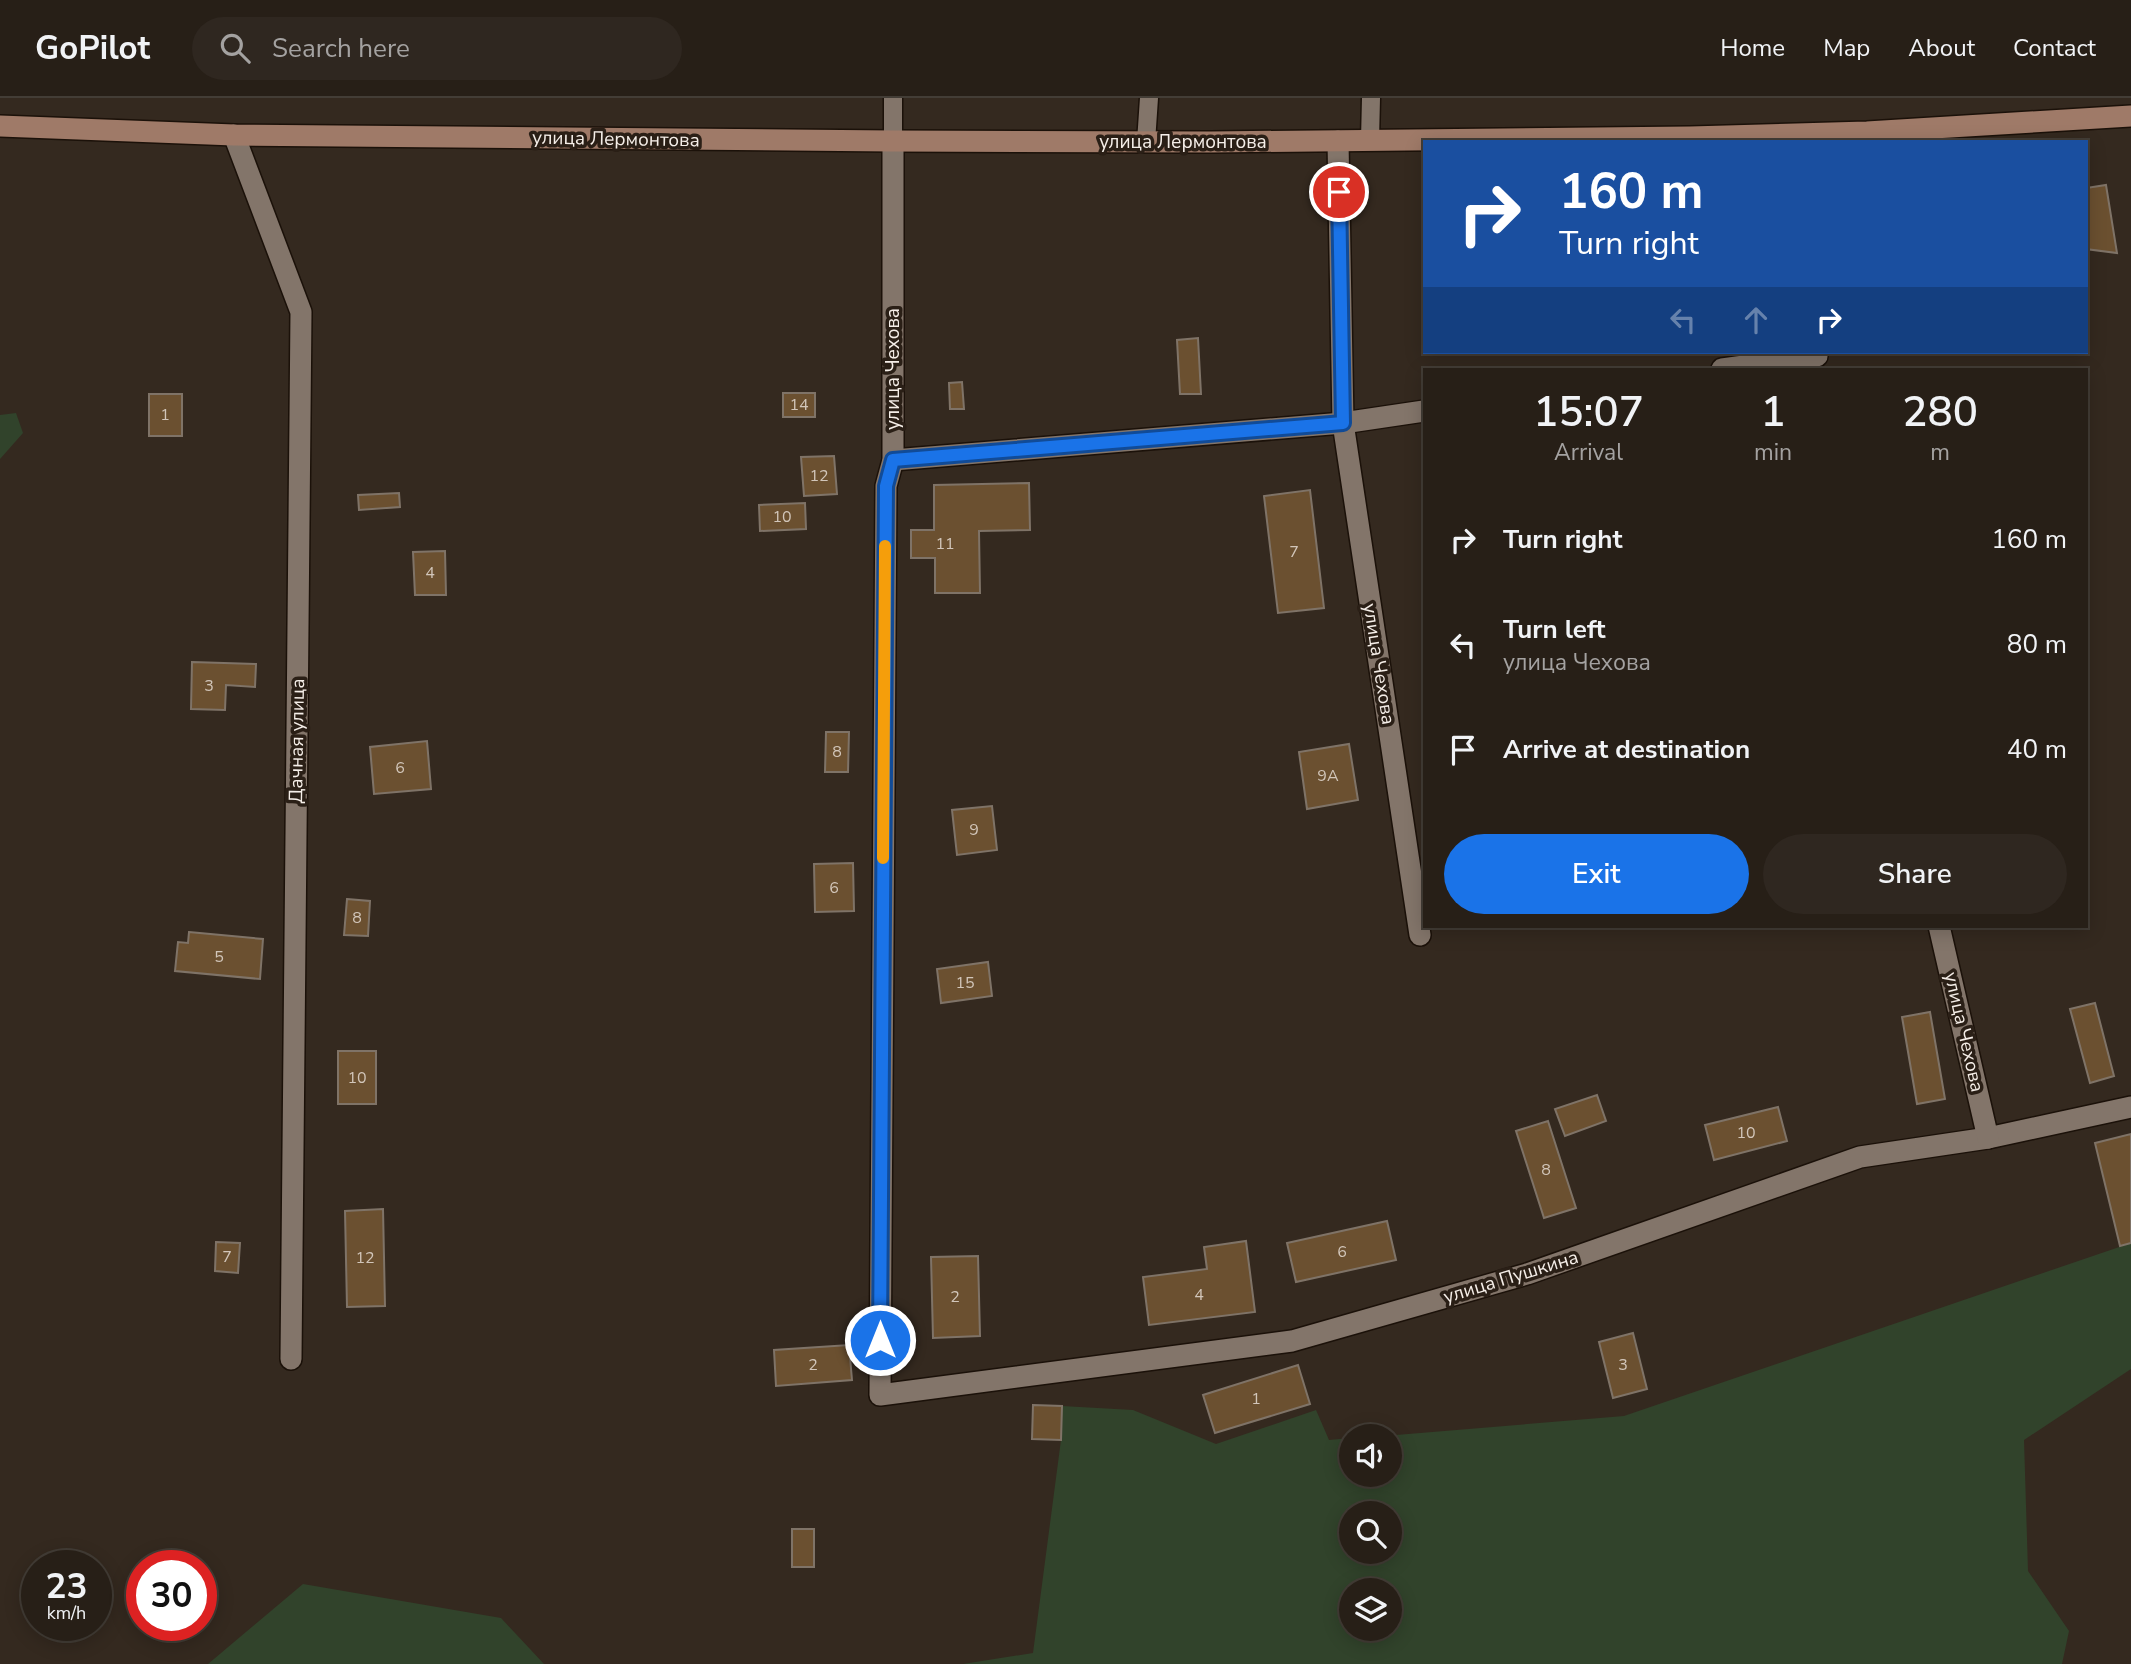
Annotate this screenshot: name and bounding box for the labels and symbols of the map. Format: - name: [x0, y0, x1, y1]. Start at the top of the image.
- street label: улица Лермонтова: [532, 125, 700, 153]
- street label: улица Лермонтова: [1099, 129, 1267, 155]
- pin: [1309, 162, 1369, 222]
- street label: улица Чехова: [880, 308, 906, 430]
- house number: 14: [789, 394, 809, 416]
- house number: 1: [160, 404, 170, 426]
- house number: 12: [809, 465, 829, 487]
- house number: 10: [772, 506, 792, 528]
- house number: 11: [935, 533, 955, 555]
- house number: 7: [1289, 541, 1299, 563]
- house number: 4: [425, 562, 435, 584]
- street label: улица Чехова: [1357, 602, 1401, 726]
- house number: 3: [204, 675, 214, 697]
- street label: Дачная улица: [283, 678, 311, 804]
- house number: 8: [832, 741, 842, 763]
- house number: 6: [395, 757, 405, 779]
- house number: 9А: [1317, 765, 1339, 787]
- house number: 9: [969, 819, 979, 841]
- house number: 6: [829, 877, 839, 899]
- house number: 8: [352, 907, 362, 929]
- house number: 5: [214, 946, 224, 968]
- street label: улица Чехова: [1938, 970, 1990, 1094]
- house number: 15: [955, 972, 975, 994]
- house number: 10: [347, 1067, 367, 1089]
- house number: 10: [1736, 1122, 1756, 1144]
- house number: 8: [1541, 1159, 1551, 1181]
- house number: 6: [1337, 1241, 1347, 1263]
- street label: улица Пушкина: [1440, 1244, 1582, 1310]
- house number: 7: [222, 1246, 232, 1268]
- house number: 12: [355, 1247, 375, 1269]
- house number: 4: [1194, 1284, 1204, 1306]
- house number: 2: [950, 1286, 960, 1308]
- position arrow: [843, 1303, 917, 1377]
- house number: 2: [808, 1354, 818, 1376]
- house number: 3: [1618, 1354, 1628, 1376]
- house number: 1: [1251, 1388, 1261, 1410]
- speed limit sign: 30: [126, 1550, 217, 1641]

